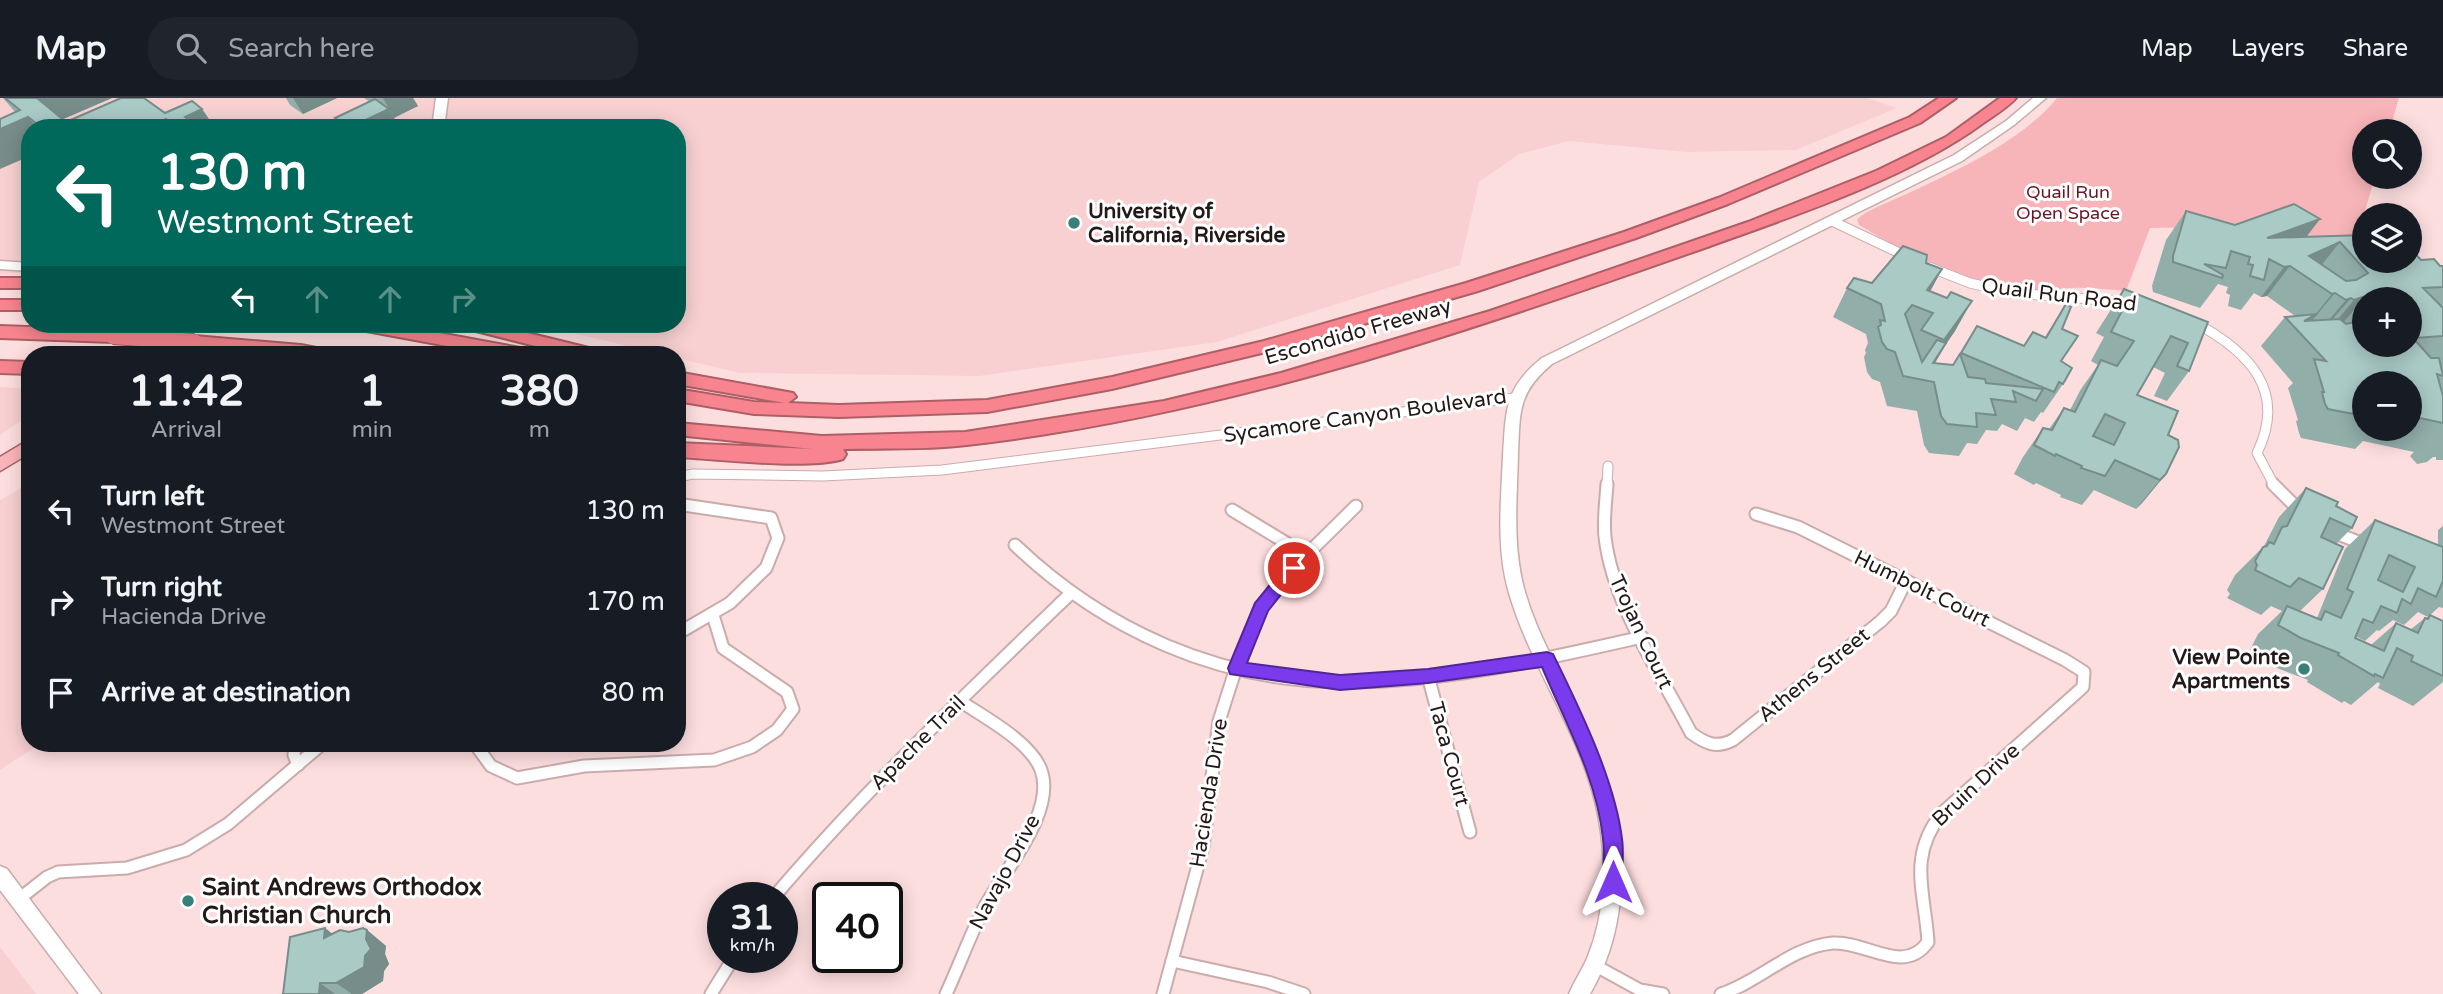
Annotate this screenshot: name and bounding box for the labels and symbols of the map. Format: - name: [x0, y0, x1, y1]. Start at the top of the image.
- park label: Quail Run Open Space: [2016, 181, 2120, 224]
- place label: University of California, Riverside: [1088, 199, 1285, 248]
- marker: University of California, Riverside: [1066, 215, 1082, 231]
- street label: Quail Run Road: [1980, 273, 2138, 317]
- street label: Escondido Freeway: [1262, 293, 1454, 371]
- street label: Sycamore Canyon Boulevard: [1222, 384, 1508, 448]
- pin: [1264, 538, 1324, 598]
- street label: Humbolt Court: [1850, 545, 1994, 633]
- street label: Trojan Court: [1604, 571, 1678, 693]
- street label: Athens Street: [1753, 622, 1875, 728]
- place label: View Pointe Apartments: [2172, 645, 2290, 694]
- marker: View Pointe Apartments: [2296, 661, 2312, 677]
- street label: Apache Trail: [865, 690, 971, 796]
- street label: Taca Court: [1423, 699, 1475, 809]
- street label: Hacienda Drive: [1185, 716, 1233, 870]
- street label: Bruin Drive: [1927, 738, 2025, 832]
- street label: Navajo Drive: [964, 810, 1046, 934]
- position arrow: [1576, 845, 1650, 919]
- place label: Saint Andrews Orthodox Christian Church: [202, 873, 482, 930]
- speed limit sign: 40: [812, 882, 903, 973]
- marker: Saint Andrews Orthodox Christian Church: [180, 893, 196, 909]

